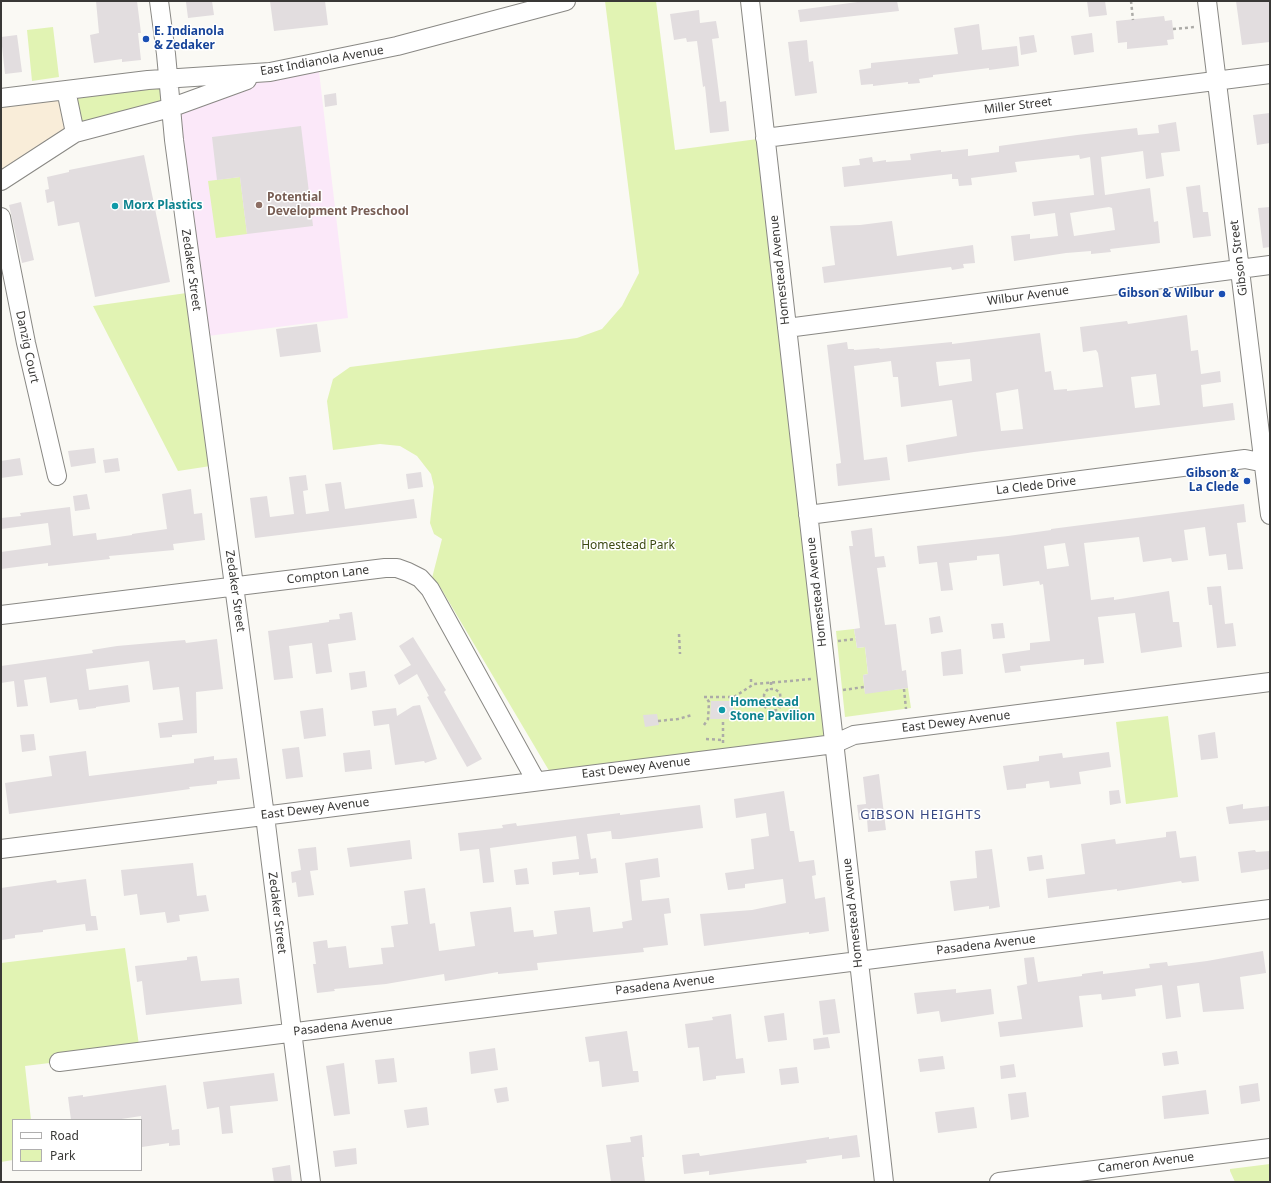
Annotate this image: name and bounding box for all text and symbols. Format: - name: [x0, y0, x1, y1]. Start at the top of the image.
- place label: E. Indianola & Zedaker: [154, 25, 224, 53]
- marker: E. Indianola & Zedaker: [141, 34, 151, 44]
- street label: East Indianola Avenue: [259, 43, 385, 79]
- street label: Miller Street: [983, 95, 1053, 117]
- place label: Potential Development Preschool: [267, 191, 409, 219]
- place label: Morx Plastics: [123, 199, 202, 213]
- marker: Potential Development Preschool: [254, 200, 264, 210]
- marker: Morx Plastics: [110, 201, 120, 211]
- street label: Homestead Avenue: [767, 214, 793, 326]
- street label: Gibson Street: [1227, 219, 1251, 297]
- street label: Zedaker Street: [178, 228, 204, 312]
- street label: Wilbur Avenue: [986, 283, 1070, 309]
- place label: Gibson & Wilbur: [1118, 287, 1214, 301]
- marker: Gibson & Wilbur: [1217, 289, 1227, 299]
- street label: Danzig Court: [12, 309, 42, 385]
- place label: Gibson & La Clede: [1186, 467, 1239, 495]
- street label: La Clede Drive: [995, 474, 1077, 498]
- marker: Gibson & La Clede: [1242, 476, 1252, 486]
- street label: Homestead Avenue: [804, 536, 830, 648]
- park label: Homestead Park: [581, 539, 675, 553]
- street label: Zedaker Street: [222, 549, 248, 633]
- street label: Compton Lane: [286, 563, 370, 587]
- place label: Homestead Stone Pavilion: [730, 696, 815, 724]
- marker: Homestead Stone Pavilion: [717, 705, 727, 715]
- street label: East Dewey Avenue: [901, 708, 1011, 736]
- street label: East Dewey Avenue: [581, 754, 691, 782]
- street label: East Dewey Avenue: [260, 795, 370, 823]
- district label: GIBSON HEIGHTS: [860, 807, 982, 823]
- street label: Homestead Avenue: [840, 857, 866, 969]
- street label: Zedaker Street: [265, 871, 289, 955]
- street label: Pasadena Avenue: [935, 932, 1037, 958]
- street label: Pasadena Avenue: [614, 972, 716, 998]
- street label: Pasadena Avenue: [292, 1013, 394, 1039]
- legend: [12, 1119, 142, 1171]
- text: Road: [50, 1127, 79, 1144]
- text: Park: [50, 1147, 75, 1164]
- street label: Cameron Avenue: [1097, 1150, 1195, 1176]

